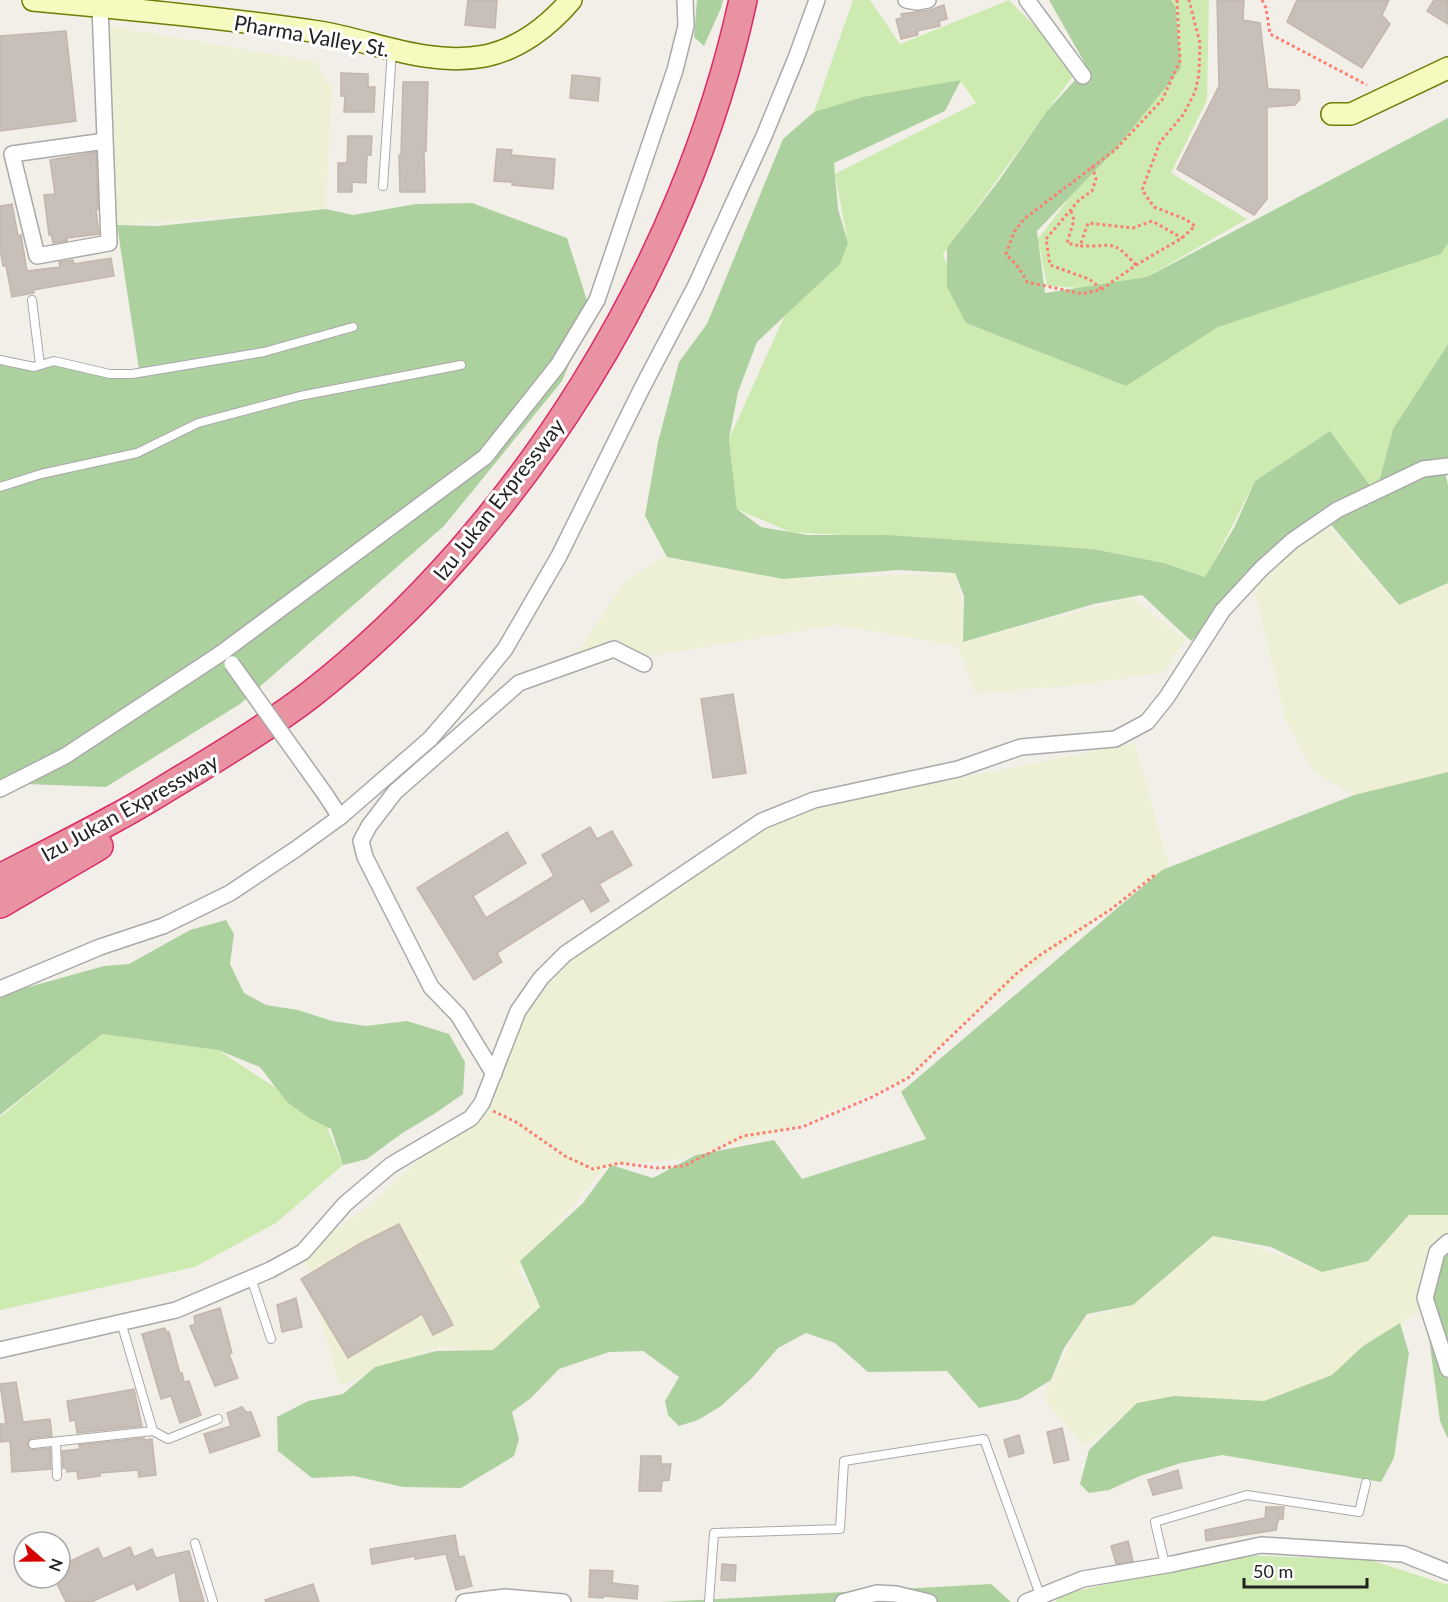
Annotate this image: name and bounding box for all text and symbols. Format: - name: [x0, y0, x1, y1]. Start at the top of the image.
- street label: Pharma Valley St.: [232, 9, 392, 61]
- street label: Izu Jukan Expressway: [427, 413, 569, 585]
- street label: Izu Jukan Expressway: [36, 748, 222, 866]
- north arrow: [12, 1530, 72, 1590]
- scale bar: [1244, 1551, 1367, 1589]
- text: N: [46, 1556, 68, 1574]
- text: 50 m: [1253, 1560, 1293, 1582]

